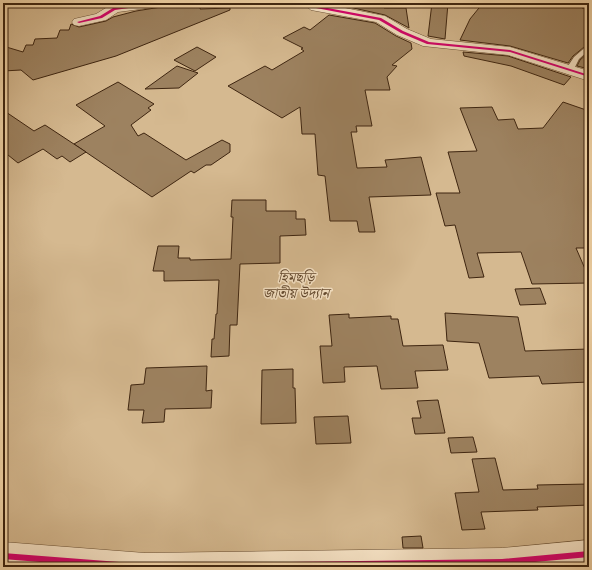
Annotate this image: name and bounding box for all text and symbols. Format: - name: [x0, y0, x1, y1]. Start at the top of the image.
- park label: হিমছড়ি জাতীয় উদ্যান: [263, 269, 332, 305]

